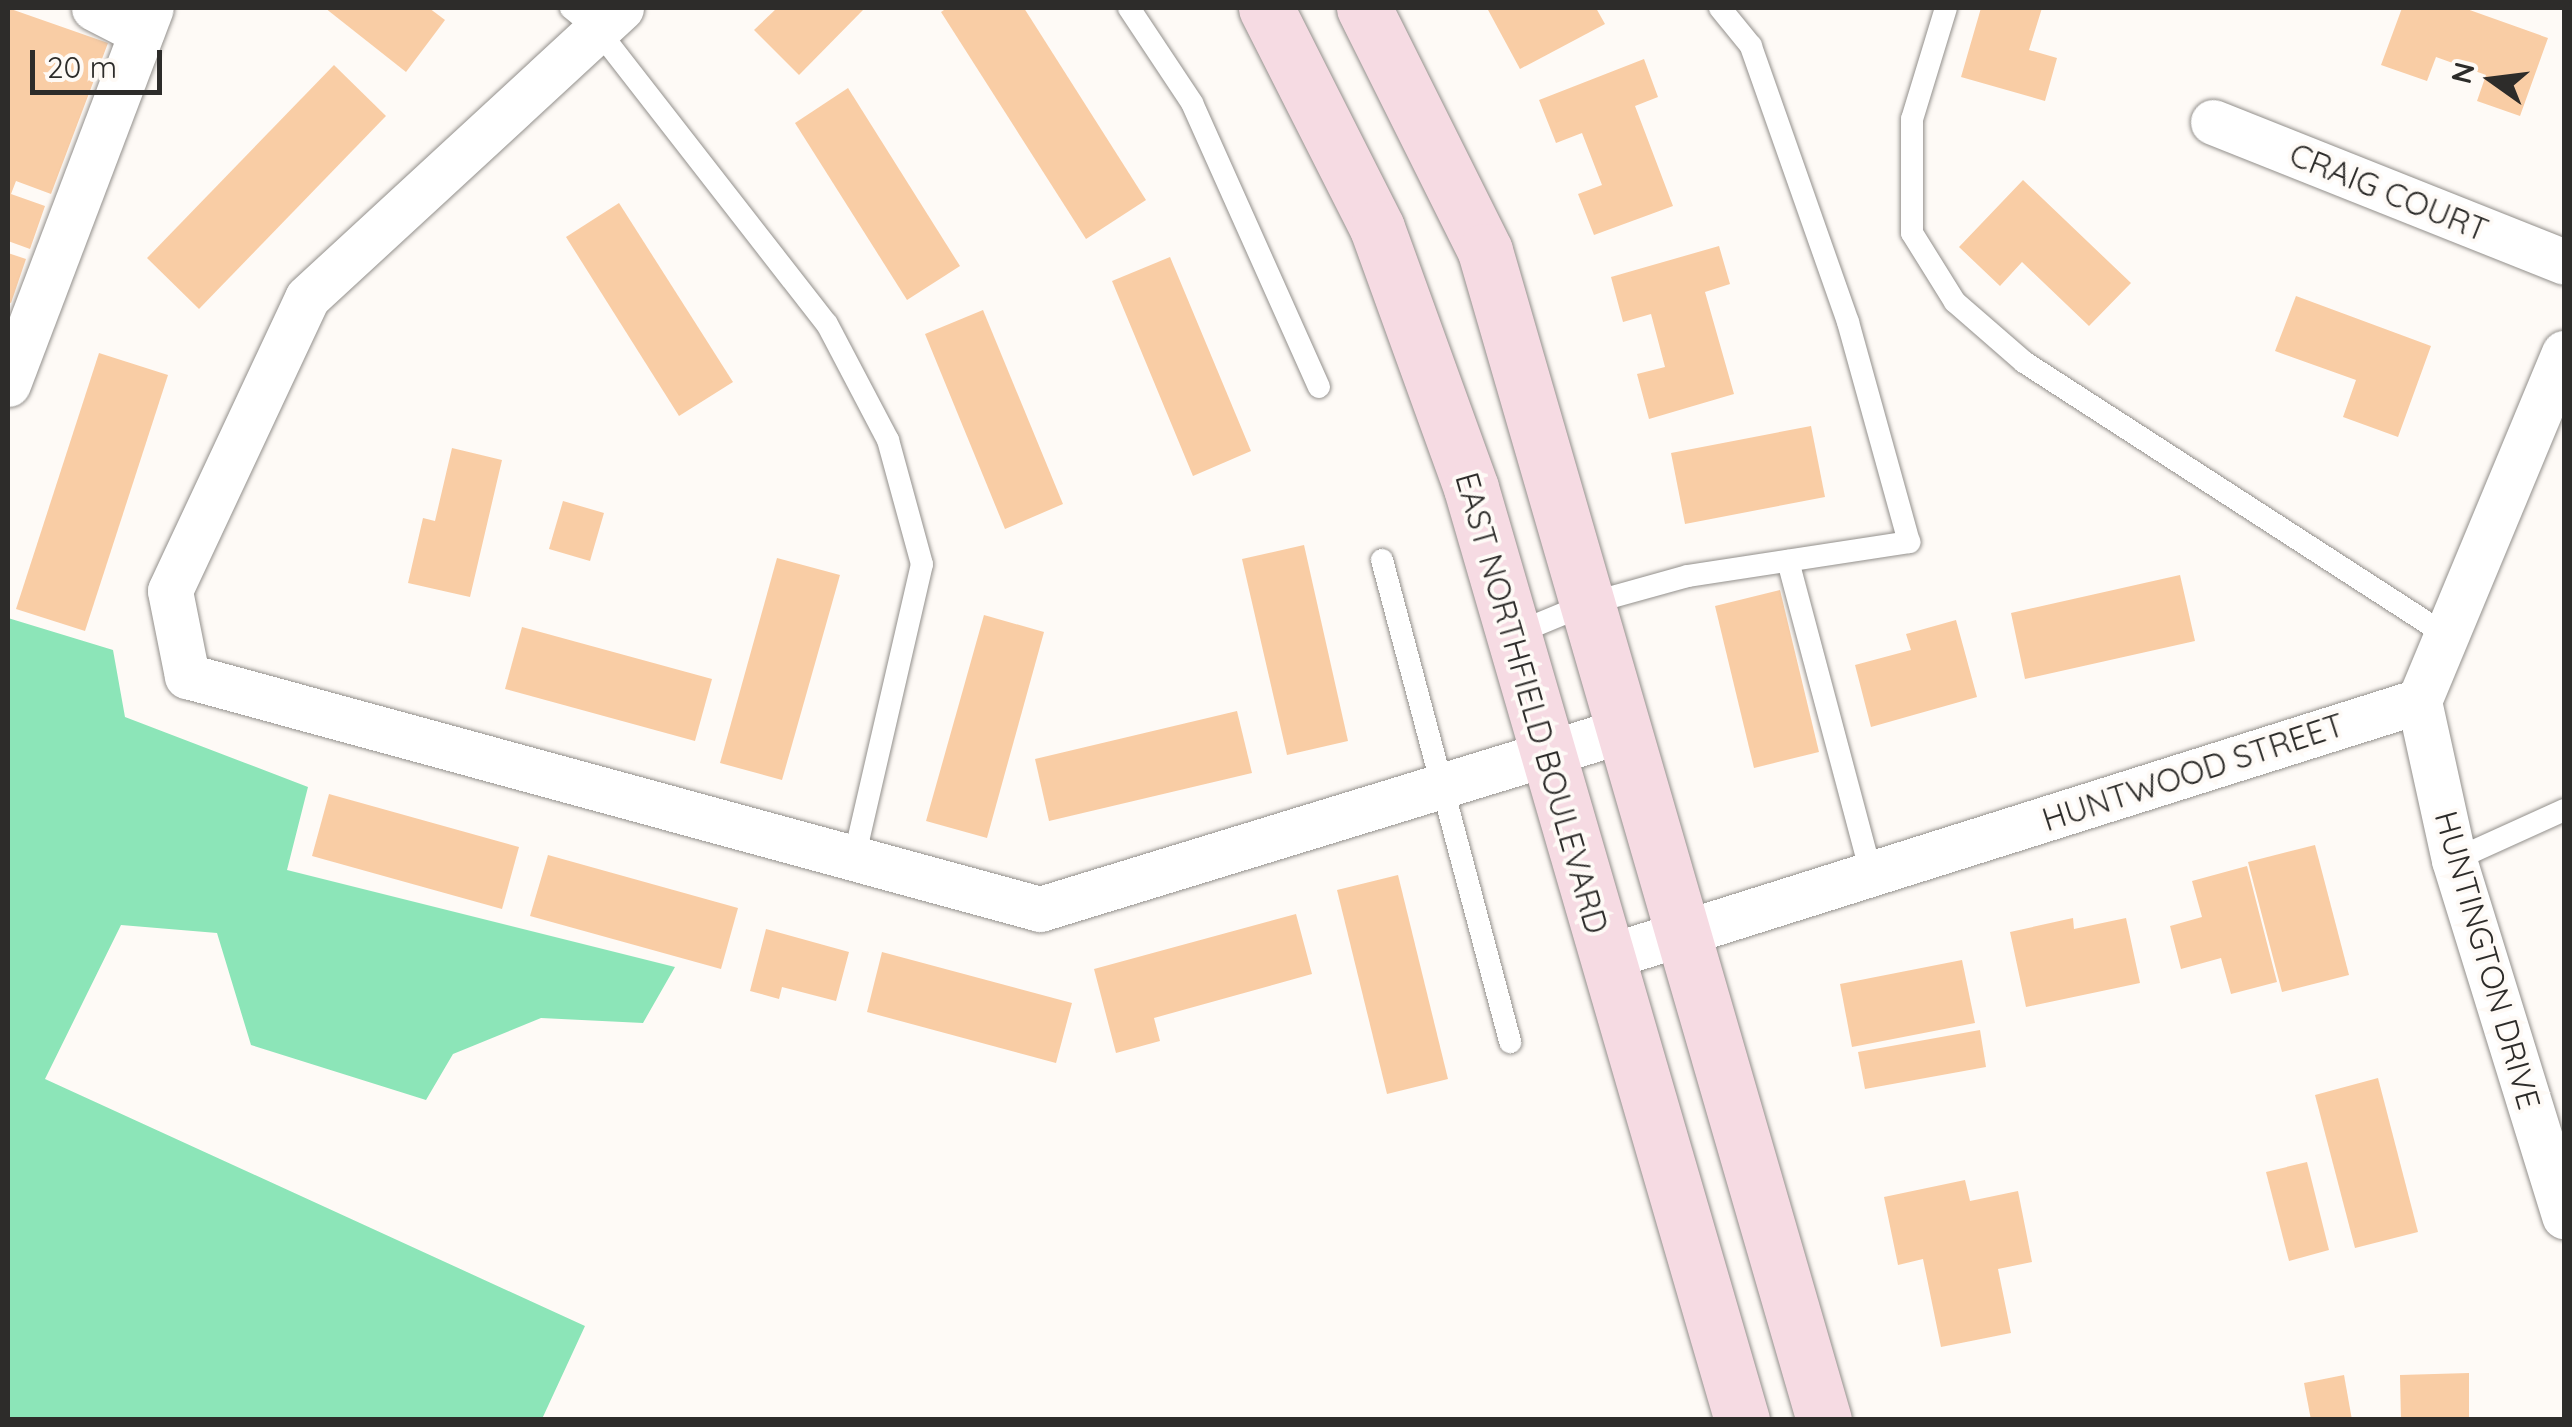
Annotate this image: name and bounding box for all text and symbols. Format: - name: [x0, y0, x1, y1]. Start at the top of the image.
- scale bar: [35, 30, 168, 92]
- north arrow: [2442, 30, 2542, 130]
- text: 20 m: [47, 48, 117, 86]
- text: N: [2443, 58, 2482, 87]
- street label: CRAIG COURT: [2284, 135, 2494, 249]
- street label: EAST NORTHFIELD BOULEVARD: [1448, 468, 1616, 938]
- street label: HUNTWOOD STREET: [2037, 705, 2349, 839]
- street label: HUNTINGTON DRIVE: [2427, 807, 2549, 1113]

